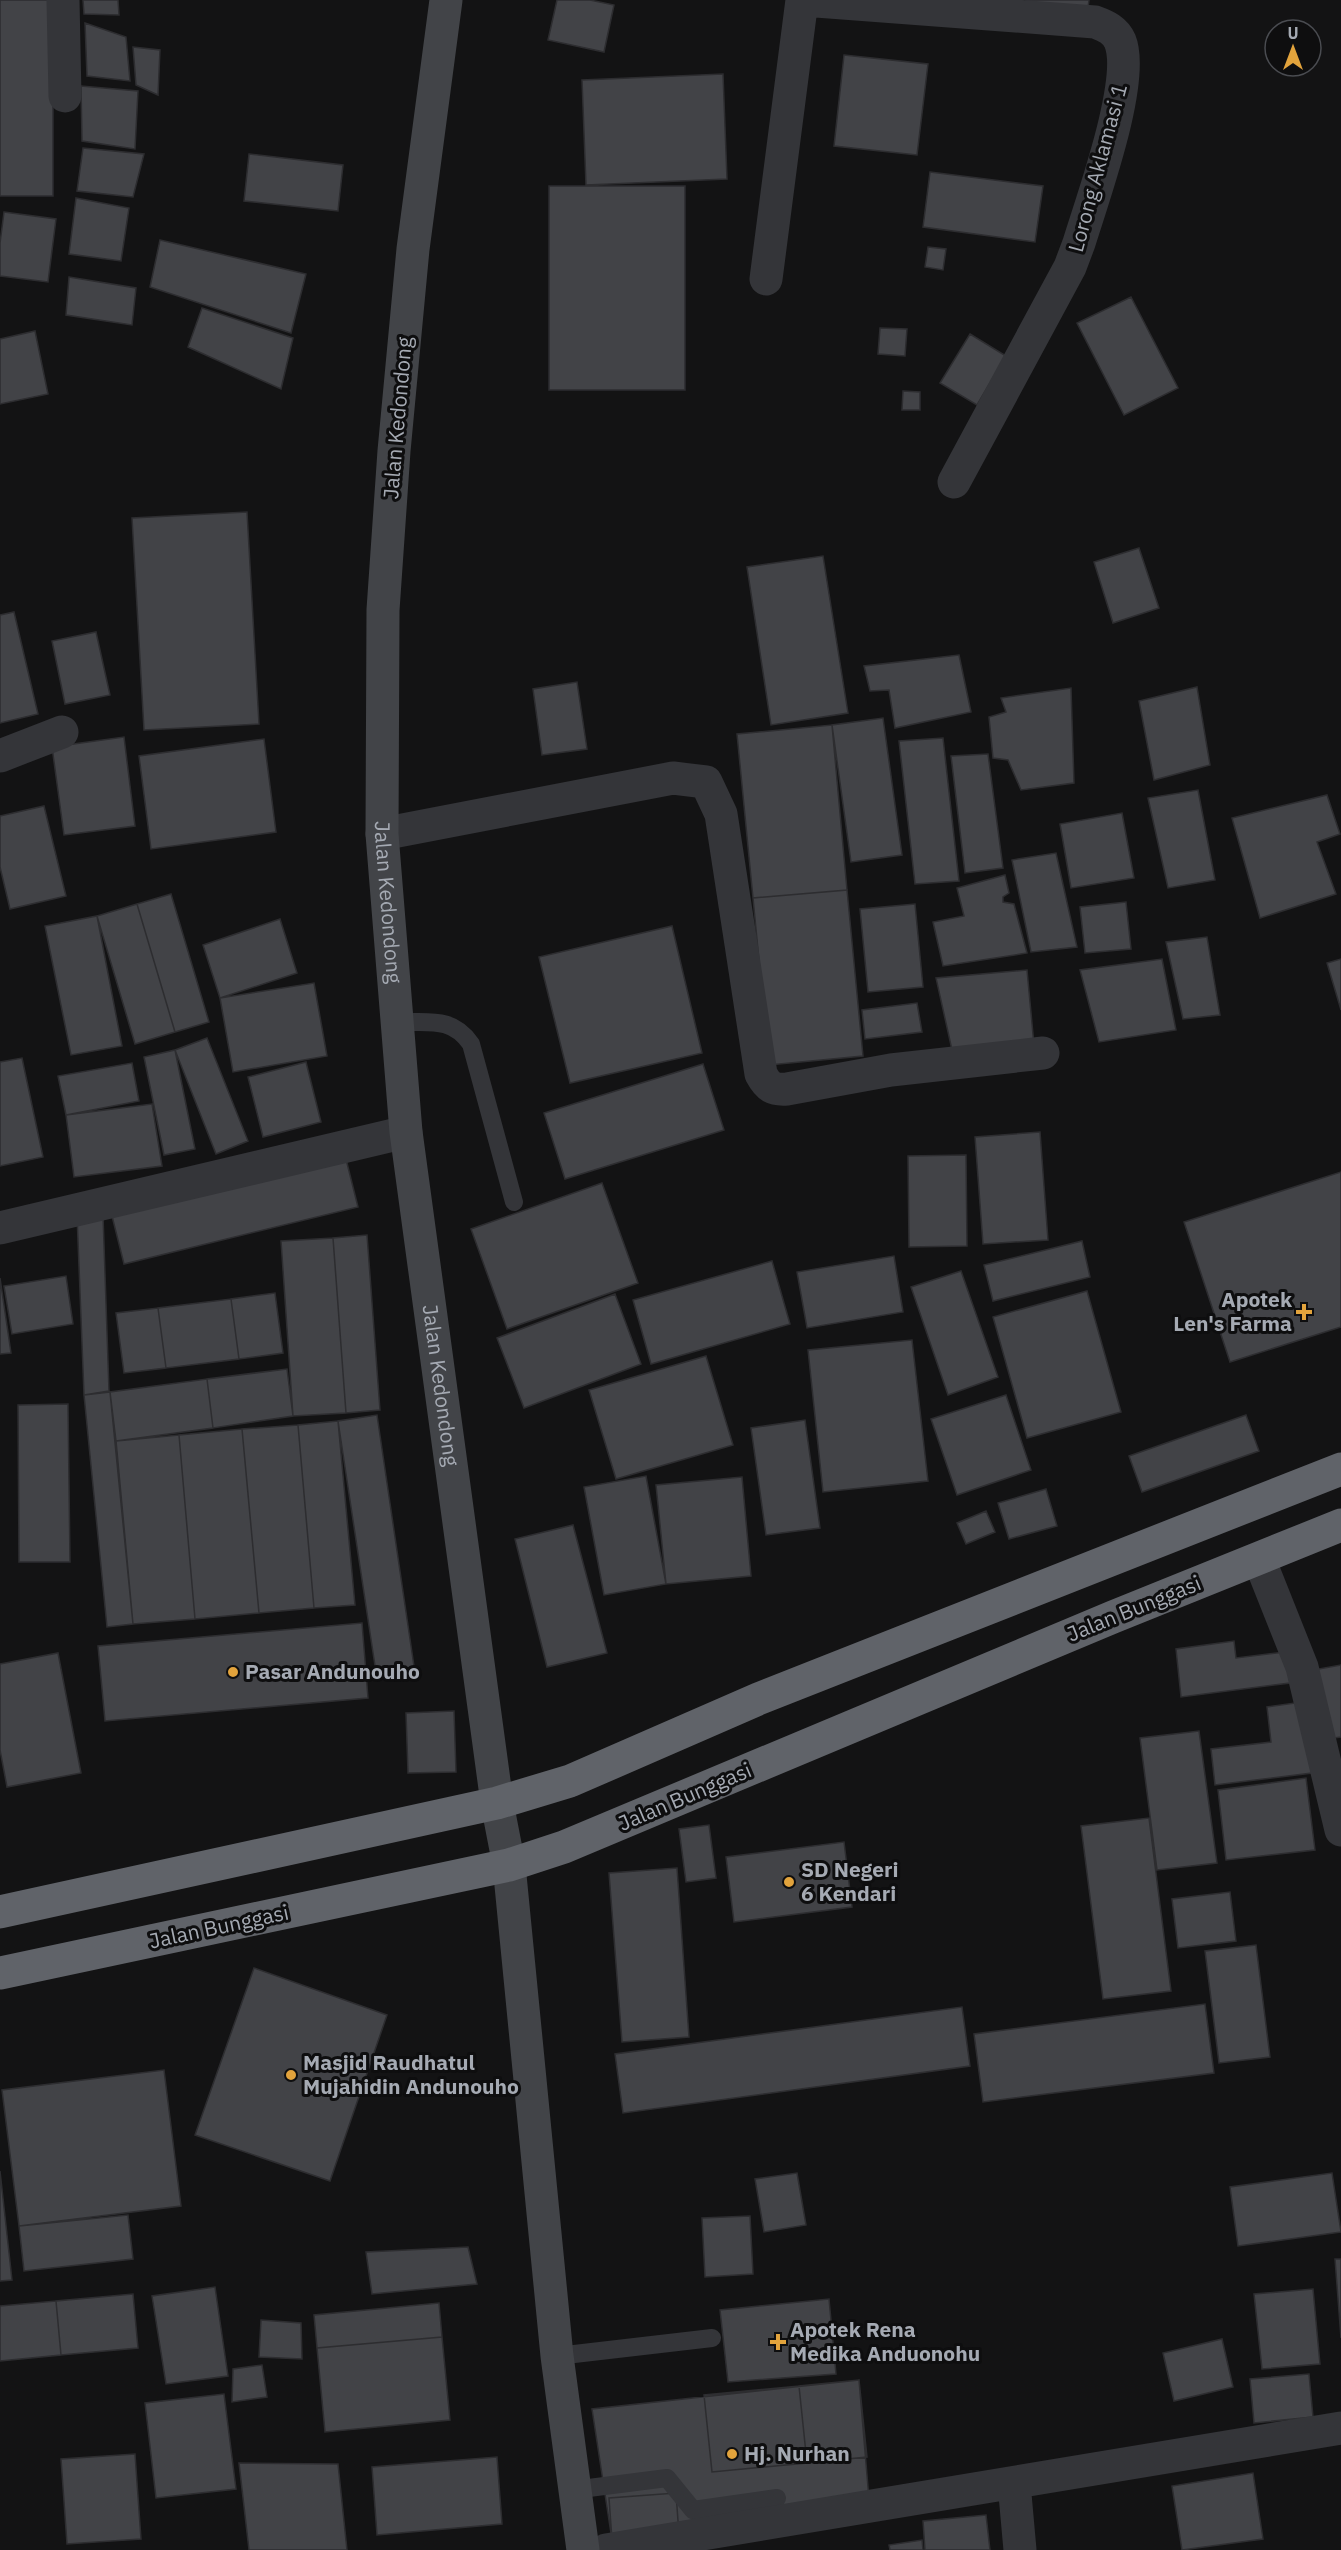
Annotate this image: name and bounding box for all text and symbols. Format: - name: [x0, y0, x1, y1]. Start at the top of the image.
- north arrow: [1263, 18, 1323, 78]
- text: U: [1287, 23, 1299, 43]
- street label: Lorong Aklamasi 1: [1061, 80, 1133, 255]
- street label: Jalan Kedondong: [376, 336, 418, 500]
- street label: Jalan Kedondong: [369, 821, 409, 985]
- place label: Apotek Len's Farma: [1173, 1285, 1293, 1337]
- street label: Jalan Kedondong: [417, 1302, 466, 1468]
- marker: Apotek Len's Farma: [1297, 1305, 1311, 1319]
- street label: Jalan Bunggasi: [1062, 1568, 1205, 1648]
- place label: Pasar Andunouho: [245, 1657, 420, 1685]
- marker: Pasar Andunouho: [226, 1665, 240, 1679]
- street label: Jalan Bunggasi: [614, 1755, 756, 1837]
- place label: SD Negeri 6 Kendari: [801, 1855, 898, 1907]
- marker: SD Negeri 6 Kendari: [782, 1875, 796, 1889]
- street label: Jalan Bunggasi: [146, 1898, 291, 1954]
- place label: Masjid Raudhatul Mujahidin Andunouho: [303, 2048, 519, 2100]
- marker: Masjid Raudhatul Mujahidin Andunouho: [284, 2068, 298, 2082]
- place label: Apotek Rena Medika Anduonohu: [790, 2315, 980, 2367]
- marker: Apotek Rena Medika Anduonohu: [771, 2335, 785, 2349]
- place label: Hj. Nurhan: [744, 2439, 850, 2467]
- marker: Hj. Nurhan: [725, 2447, 739, 2461]

